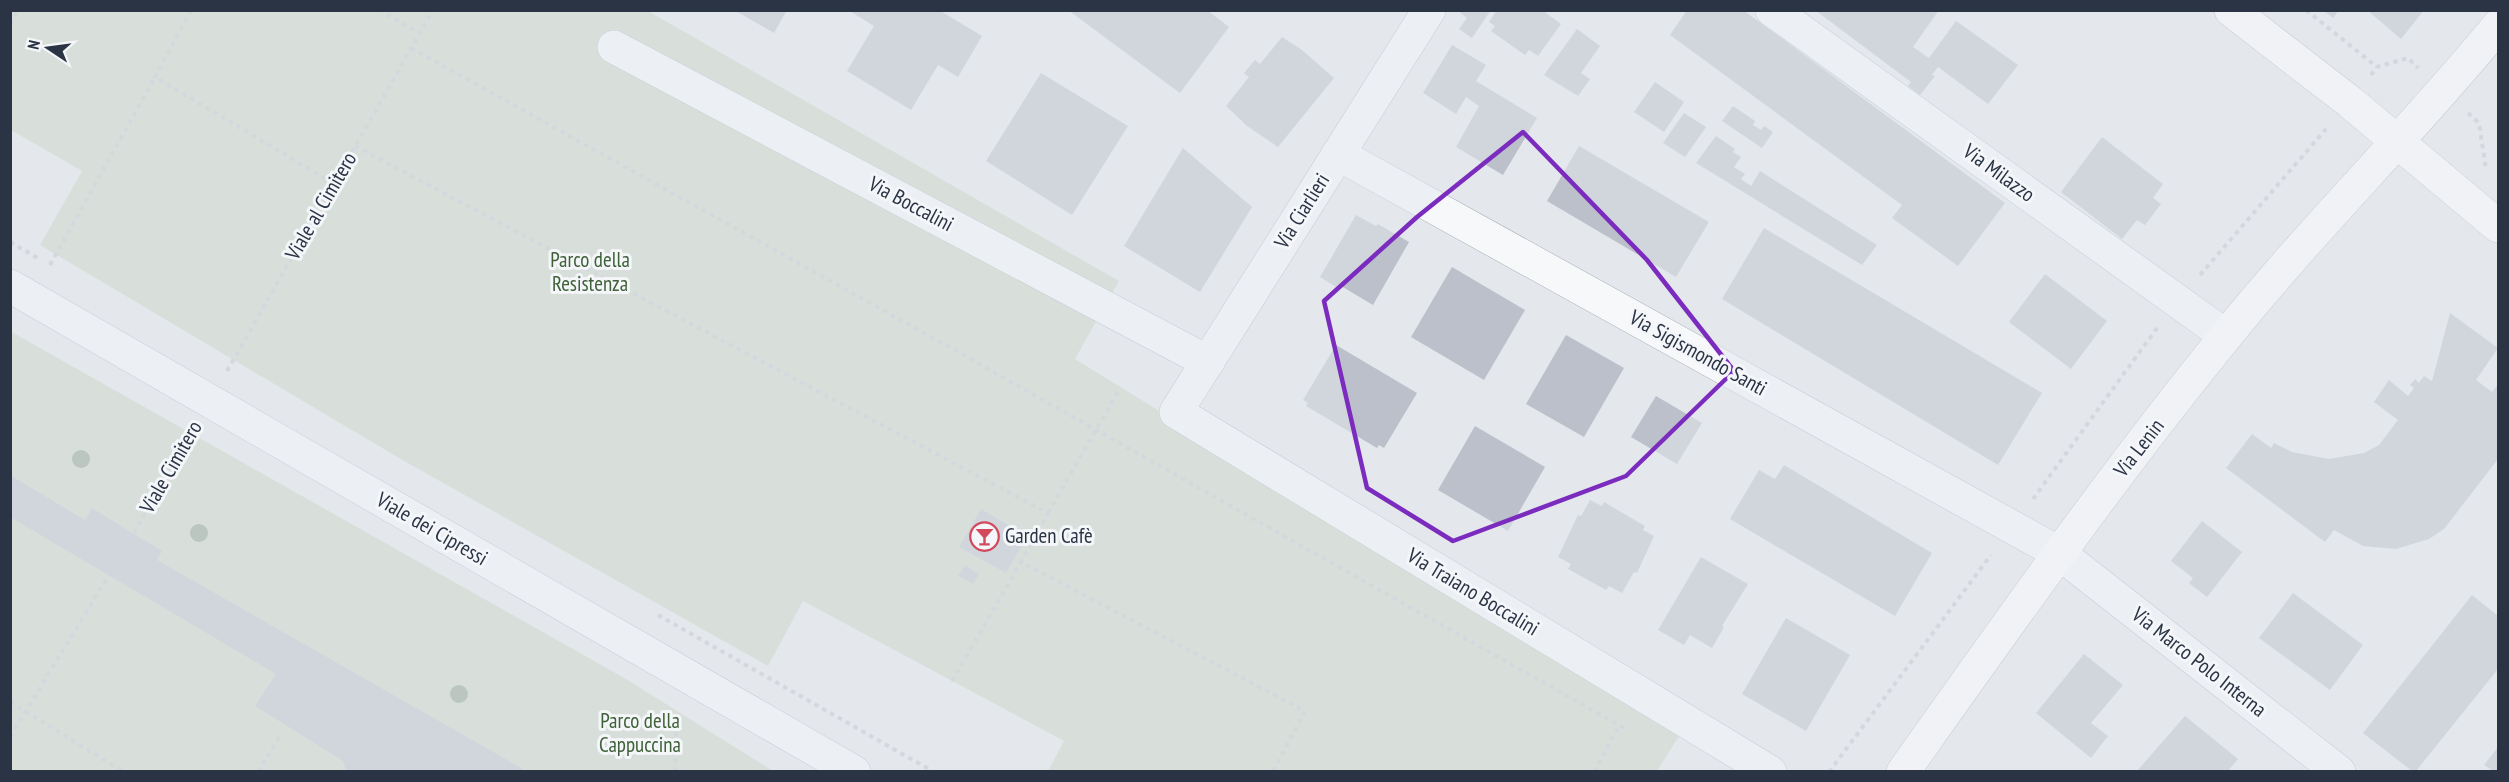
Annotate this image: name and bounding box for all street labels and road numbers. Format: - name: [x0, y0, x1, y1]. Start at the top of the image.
- street label: Via Milazzo: [1957, 137, 2041, 208]
- street label: Viale al Cimitero: [278, 147, 362, 265]
- street label: Via Ciarlieri: [1267, 168, 1335, 254]
- street label: Via Boccalini: [863, 169, 958, 237]
- street label: Via Sigismondo Santi: [1624, 303, 1772, 401]
- street label: Via Lenin: [2107, 413, 2170, 483]
- street label: Viale Cimitero: [133, 416, 208, 519]
- street label: Viale dei Cipressi: [371, 485, 493, 571]
- street label: Via Traiano Boccalini: [1401, 541, 1544, 642]
- street label: Via Marco Polo Interna: [2126, 600, 2272, 723]

